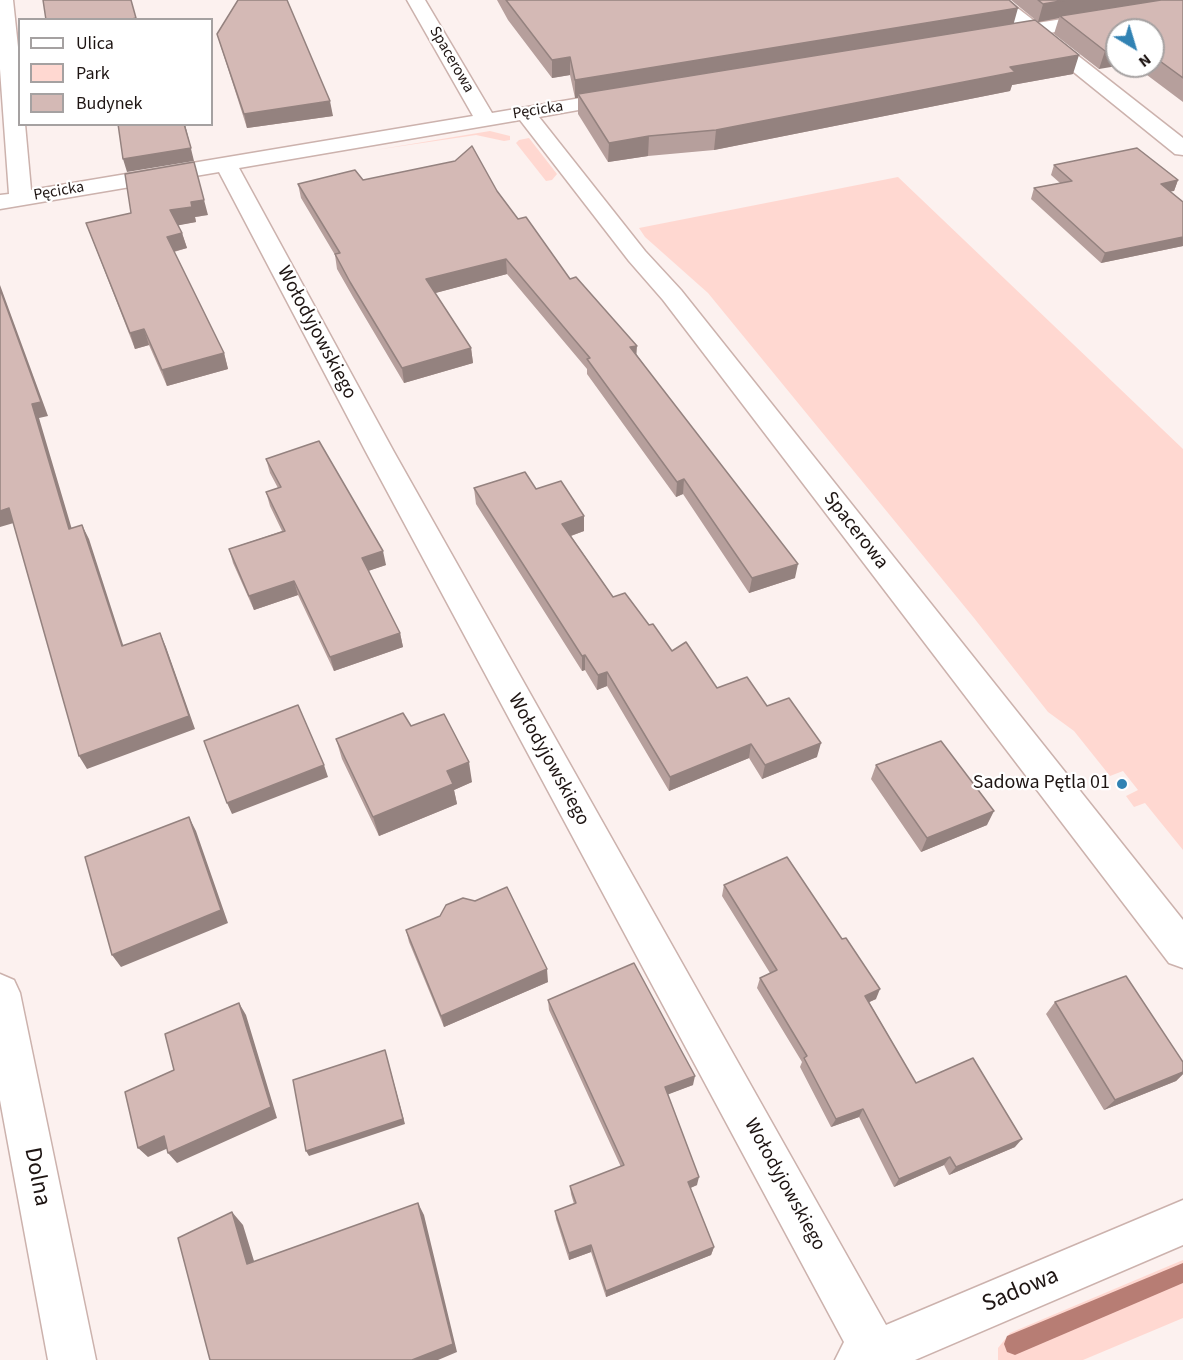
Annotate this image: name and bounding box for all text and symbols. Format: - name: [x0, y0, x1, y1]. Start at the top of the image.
- legend: [18, 18, 213, 126]
- north arrow: [1105, 18, 1165, 78]
- street label: Spacerowa: [424, 23, 478, 97]
- text: Ulica: [76, 31, 114, 56]
- text: N: [1134, 49, 1156, 73]
- text: Park: [76, 61, 110, 86]
- text: Budynek: [76, 91, 142, 116]
- street label: Pęcicka: [511, 98, 565, 124]
- street label: Pęcicka: [32, 178, 86, 206]
- street label: Wołodyjowskiego: [271, 262, 361, 404]
- street label: Spacerowa: [817, 487, 893, 575]
- street label: Wołodyjowskiego: [502, 690, 594, 830]
- place label: Sadowa Pętla 01: [973, 772, 1110, 796]
- marker: Sadowa Pętla 01: [1115, 777, 1129, 791]
- street label: Wołodyjowskiego: [738, 1115, 830, 1255]
- street label: Dolna: [16, 1145, 56, 1209]
- street label: Sadowa: [978, 1262, 1064, 1320]

